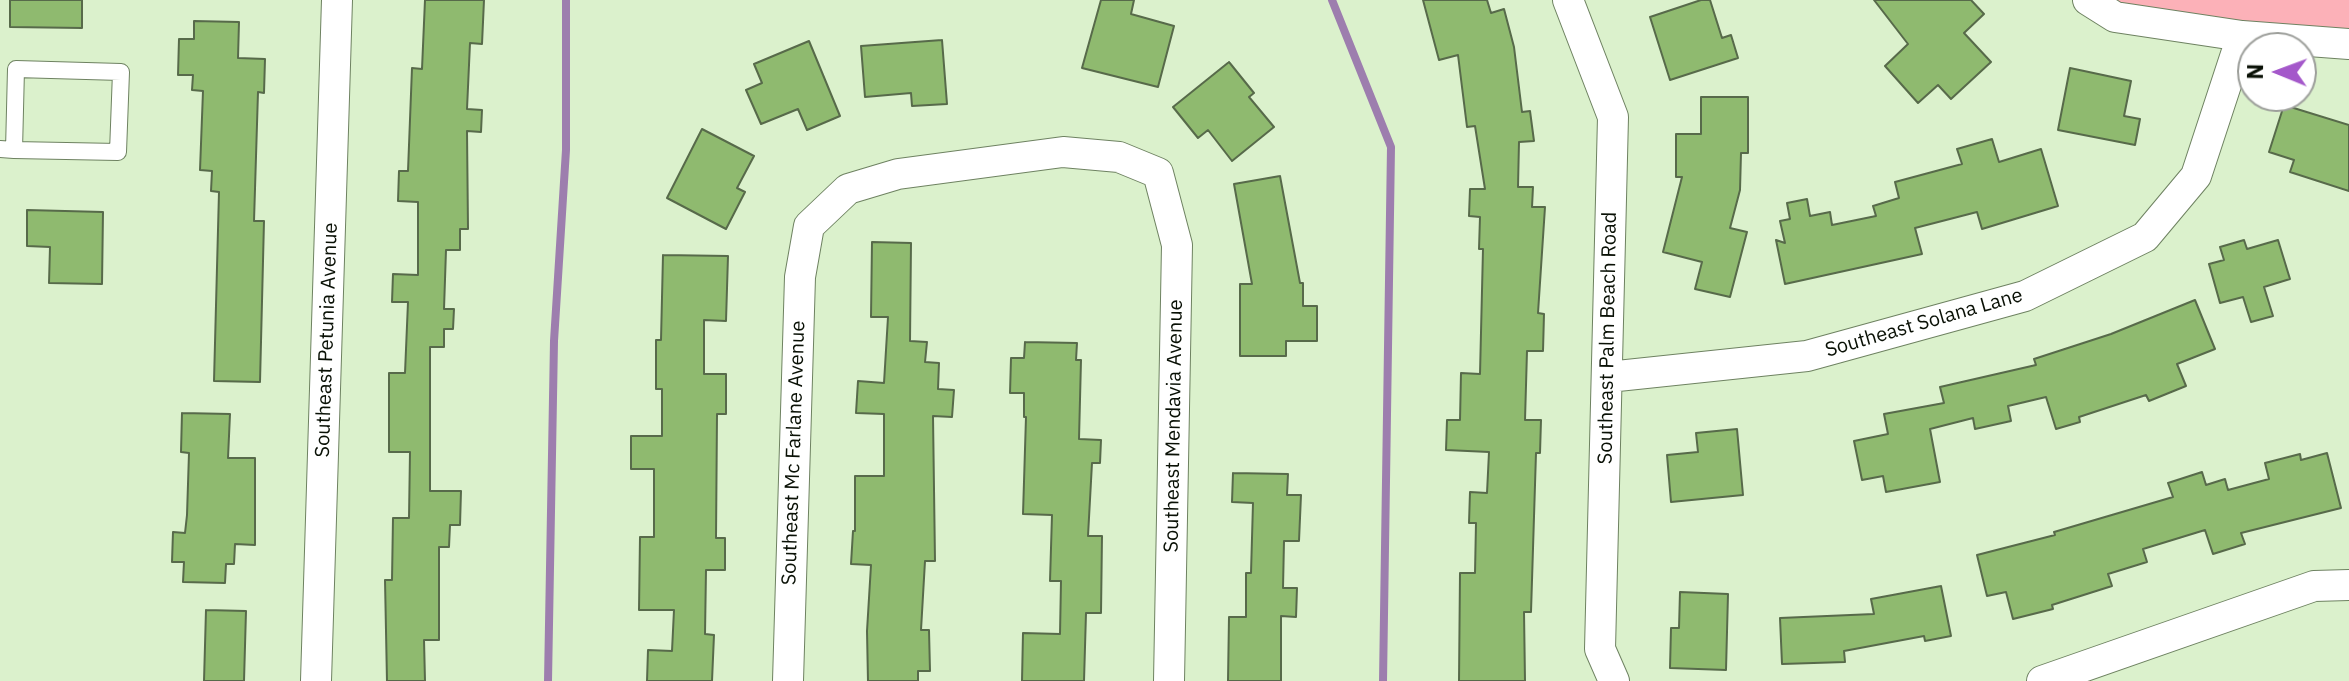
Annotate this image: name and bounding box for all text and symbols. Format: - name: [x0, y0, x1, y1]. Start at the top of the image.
- north arrow: [2237, 32, 2317, 112]
- text: N: [2240, 63, 2269, 80]
- street label: Southeast Palm Beach Road: [1594, 211, 1622, 465]
- street label: Southeast Petunia Avenue: [311, 222, 343, 458]
- street label: Southeast Solana Lane: [1823, 283, 2025, 363]
- street label: Southeast Mendavia Avenue: [1160, 299, 1188, 553]
- street label: Southeast Mc Farlane Avenue: [777, 320, 811, 586]

